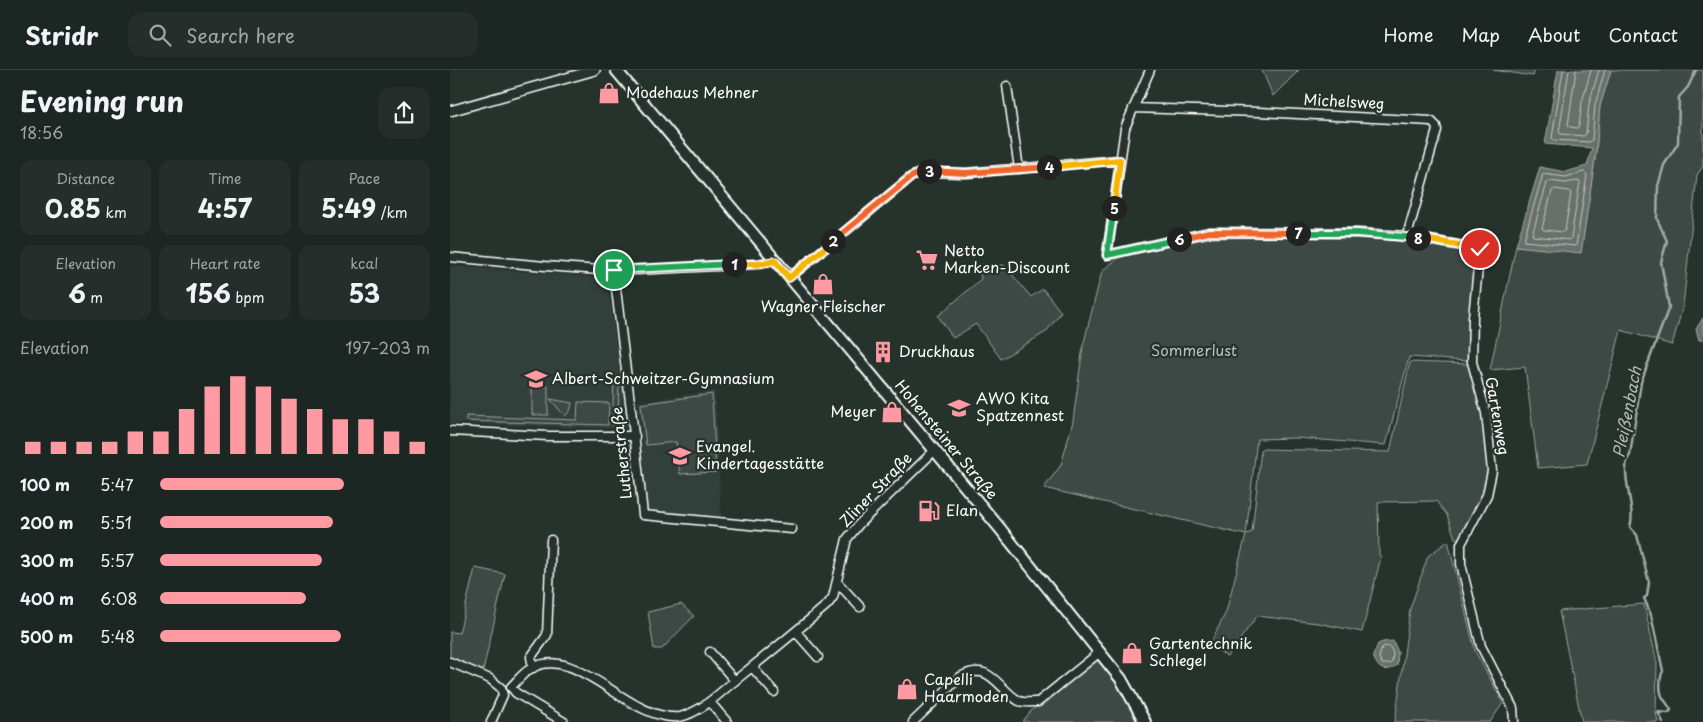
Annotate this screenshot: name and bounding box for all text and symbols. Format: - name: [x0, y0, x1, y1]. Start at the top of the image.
- search box: [128, 12, 478, 57]
- text: Stridr: [25, 17, 98, 53]
- icon: search: [146, 21, 174, 49]
- text: Search here: [186, 21, 295, 49]
- text: Home: [1383, 21, 1433, 48]
- text: Map: [1461, 21, 1500, 48]
- text: About: [1528, 21, 1580, 48]
- text: Contact: [1608, 21, 1678, 48]
- text: Evening run: [20, 79, 184, 122]
- shop icon: Modehaus Mehner: [596, 80, 622, 106]
- place label: Modehaus Mehner: [626, 80, 758, 103]
- button: share: [378, 87, 430, 139]
- street label: Michelsweg: [1303, 87, 1385, 114]
- text: 18:56: [20, 120, 63, 144]
- pin: 4: [1036, 154, 1062, 180]
- text: 4: [1045, 157, 1054, 178]
- pin: 3: [916, 158, 942, 184]
- text: 3: [925, 161, 934, 182]
- text: Distance: [56, 168, 115, 189]
- text: Time: [208, 168, 242, 189]
- text: Pace: [349, 168, 380, 189]
- text: 0.85: [45, 189, 101, 227]
- text: 4:57: [198, 189, 252, 227]
- text: 5:49: [321, 189, 376, 227]
- pin: 5: [1102, 196, 1126, 220]
- text: 5: [1110, 198, 1119, 219]
- text: km: [101, 202, 127, 223]
- text: /km: [376, 202, 408, 223]
- pin: 7: [1286, 220, 1310, 246]
- text: 7: [1294, 223, 1303, 244]
- pin: 6: [1166, 226, 1192, 252]
- pin: 8: [1406, 226, 1430, 250]
- pin: 2: [820, 228, 846, 254]
- text: 8: [1414, 228, 1423, 249]
- pin: [1459, 228, 1501, 270]
- text: 6: [1175, 229, 1184, 250]
- text: 2: [829, 231, 838, 252]
- icon: check: [1466, 235, 1494, 263]
- place label: Netto Marken-Discount: [944, 238, 1070, 278]
- supermarket icon: Netto Marken-Discount: [914, 247, 940, 273]
- pin: [593, 249, 635, 291]
- pin: 1: [722, 252, 746, 276]
- text: Elevation: [55, 253, 116, 274]
- text: Heart rate: [190, 253, 260, 274]
- text: kcal: [350, 253, 378, 274]
- text: 1: [731, 254, 738, 275]
- icon: arrive: [600, 256, 628, 284]
- shop icon: Wagner Fleischer: [810, 271, 836, 297]
- text: 6: [68, 274, 86, 312]
- text: 156: [186, 274, 231, 312]
- text: 53: [348, 274, 380, 312]
- text: m: [86, 287, 103, 308]
- text: bpm: [231, 287, 264, 308]
- place label: Wagner Fleischer: [761, 294, 885, 317]
- text: Elevation: [20, 335, 89, 359]
- text: 197–203 m: [345, 335, 430, 359]
- park label: Sommerlust: [1151, 338, 1237, 361]
- building icon: Druckhaus: [870, 339, 896, 365]
- place label: Druckhaus: [899, 339, 975, 362]
- water label: Pleißenbach: [1605, 364, 1647, 459]
- school or university icon: Albert-Schweitzer-Gymnasium: [523, 366, 549, 392]
- place label: Albert-Schweitzer-Gymnasium: [552, 366, 775, 389]
- street label: Hohensteiner Straße: [890, 374, 1004, 504]
- street label: Gartenweg: [1480, 375, 1517, 457]
- place label: AWO Kita Spatzennest: [976, 386, 1064, 426]
- school or university icon: AWO Kita Spatzennest: [946, 395, 972, 421]
- place label: Meyer: [831, 399, 876, 422]
- shop icon: Meyer: [879, 399, 905, 425]
- street label: Lutherstraße: [604, 406, 637, 501]
- place label: Evangel. Kindertagesstätte: [696, 434, 824, 474]
- school or university icon: Evangel. Kindertagesstätte: [667, 443, 693, 469]
- street label: Zliner Straße: [833, 446, 917, 531]
- text: 100 m: [20, 472, 70, 496]
- text: 5:47: [100, 472, 134, 496]
- fuel station icon: Elan: [916, 498, 942, 524]
- place label: Elan: [946, 498, 978, 521]
- text: 200 m: [20, 510, 74, 534]
- text: 5:51: [100, 510, 132, 534]
- text: 300 m: [20, 548, 74, 572]
- text: 5:57: [100, 548, 134, 572]
- text: 400 m: [20, 586, 74, 610]
- text: 6:08: [100, 586, 137, 610]
- text: 500 m: [20, 624, 73, 648]
- text: 5:48: [100, 624, 135, 648]
- place label: Gartentechnik Schlegel: [1149, 631, 1253, 671]
- shop icon: Gartentechnik Schlegel: [1119, 640, 1145, 666]
- place label: Capelli Haarmoden: [924, 667, 1009, 707]
- shop icon: Capelli Haarmoden: [894, 676, 920, 702]

